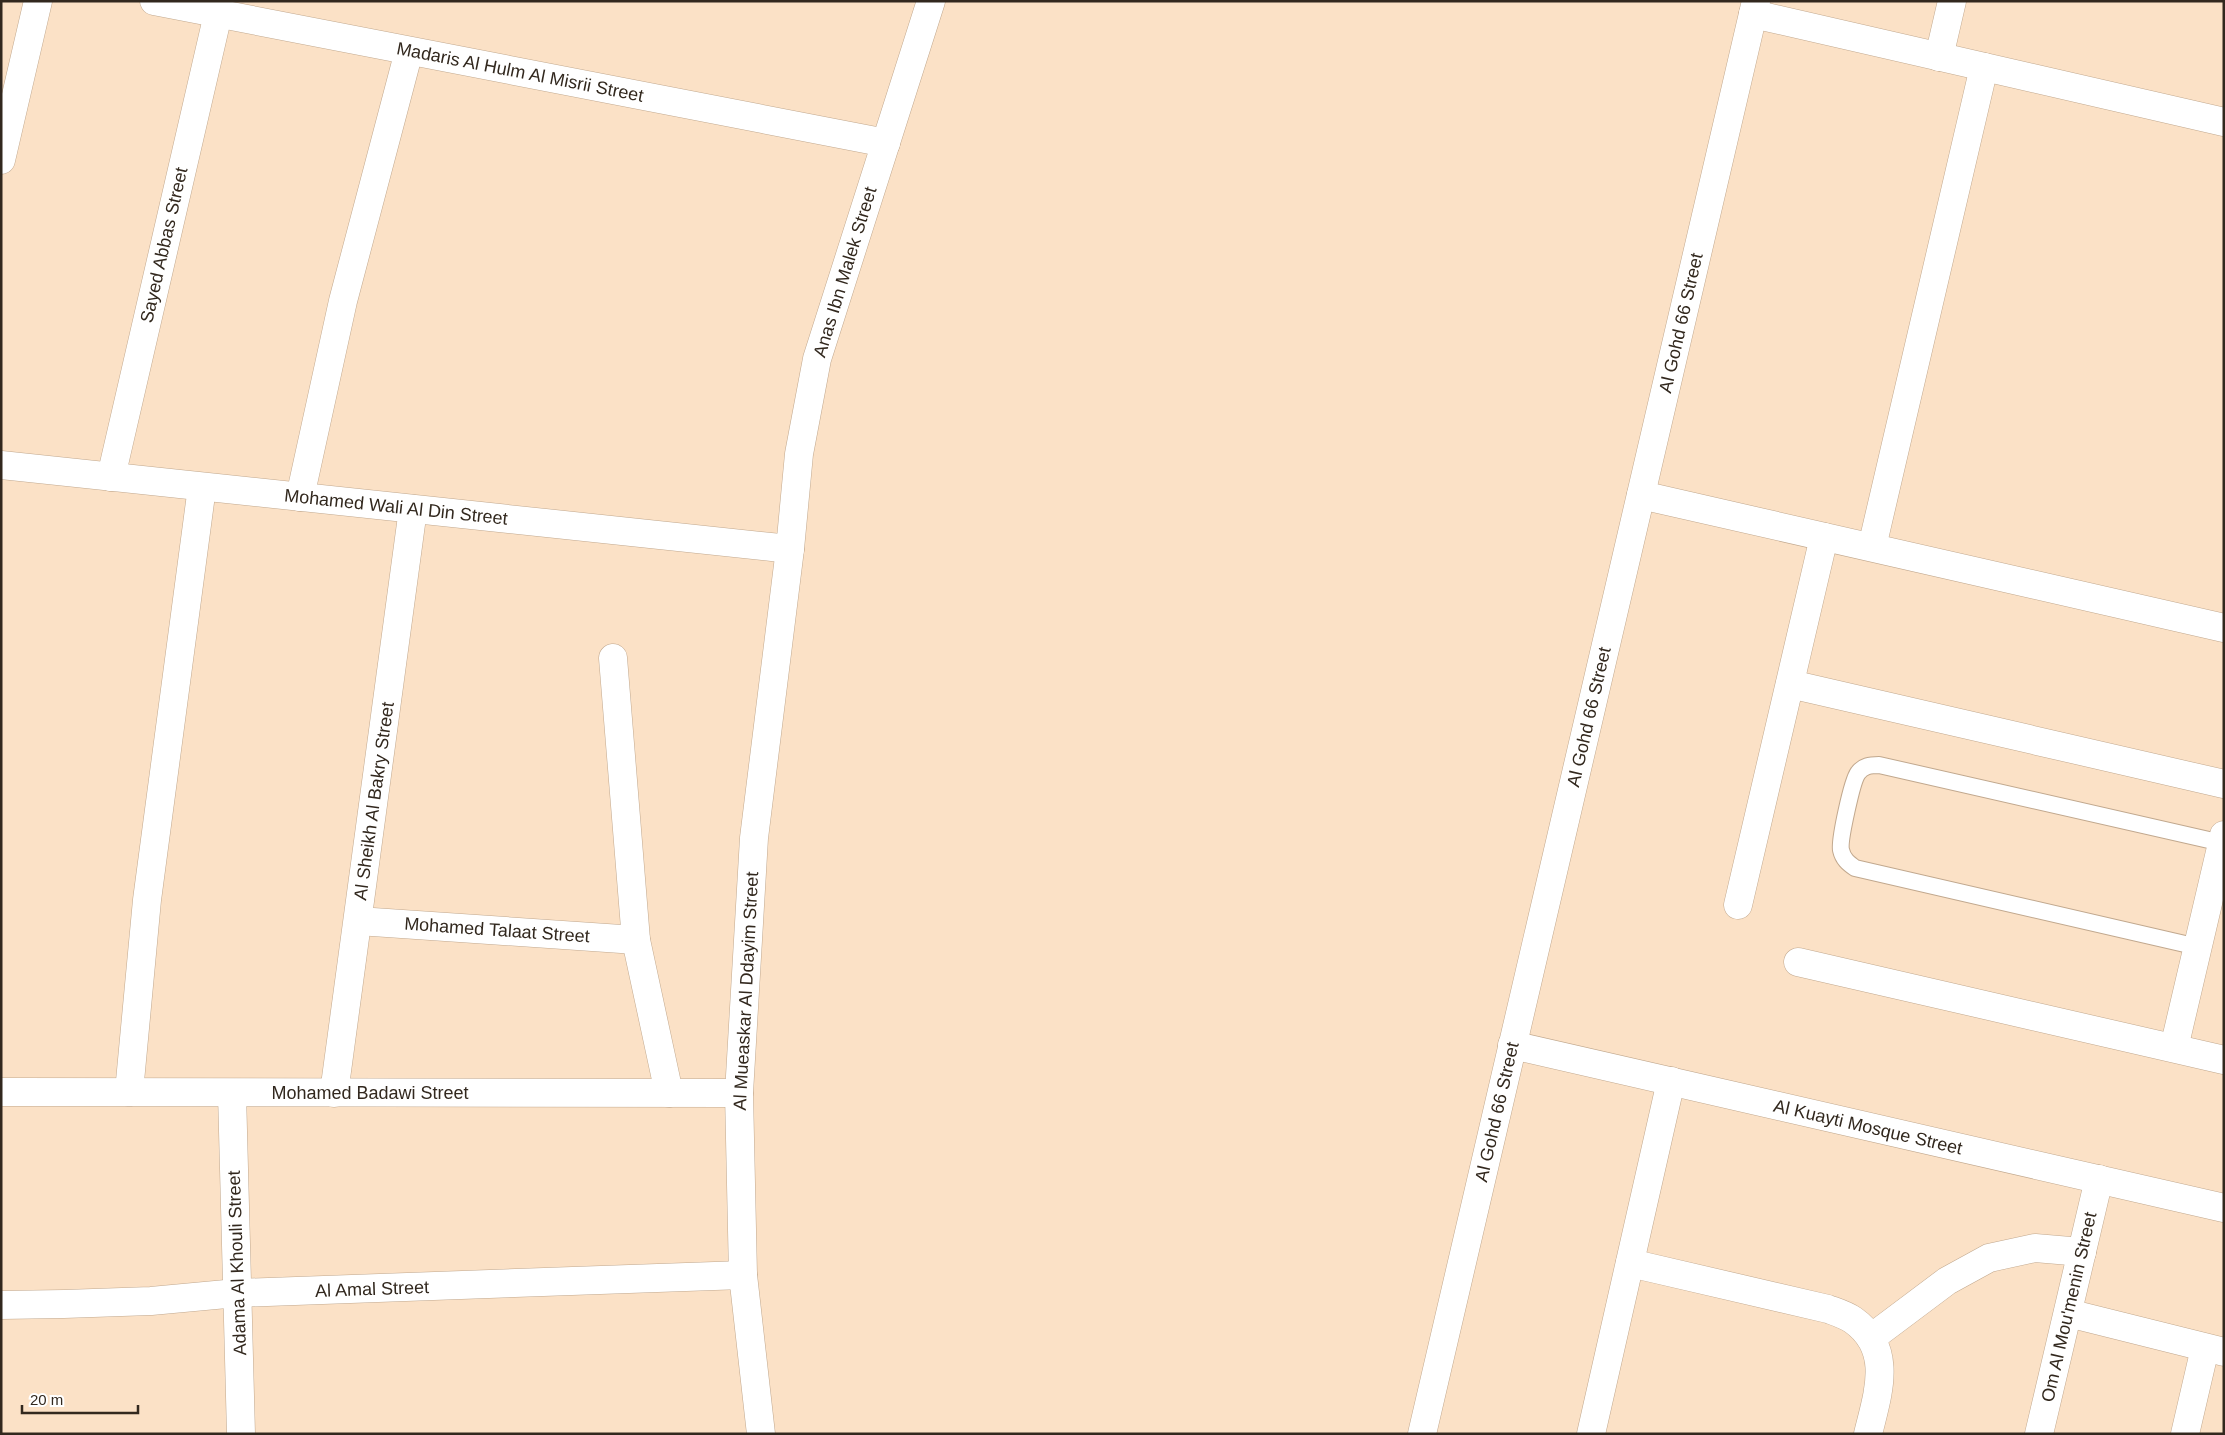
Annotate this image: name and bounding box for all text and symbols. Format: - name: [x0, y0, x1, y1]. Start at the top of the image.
- street label: Madaris Al Hulm Al Misrii Street: [395, 38, 645, 106]
- street label: Sayed Abbas Street: [136, 165, 192, 325]
- street label: Anas Ibn Malek Street: [810, 184, 880, 360]
- street label: Al Gohd 66 Street: [1655, 251, 1707, 395]
- street label: Mohamed Wali Al Din Street: [283, 485, 509, 529]
- street label: Al Gohd 66 Street: [1563, 645, 1615, 789]
- street label: Al Sheikh Al Bakry Street: [350, 701, 398, 901]
- street label: Al Mueaskar Al Ddayim Street: [730, 871, 762, 1111]
- street label: Mohamed Talaat Street: [404, 914, 590, 946]
- street label: Al Gohd 66 Street: [1471, 1040, 1523, 1184]
- street label: Mohamed Badawi Street: [271, 1083, 469, 1103]
- street label: Al Kuayti Mosque Street: [1772, 1096, 1964, 1158]
- street label: Adama Al Khouli Street: [224, 1170, 250, 1356]
- street label: Om Al Mou'menin Street: [2037, 1210, 2101, 1404]
- street label: Al Amal Street: [315, 1277, 429, 1301]
- scale bar: [22, 1382, 139, 1414]
- text: 20 m: [30, 1391, 63, 1408]

